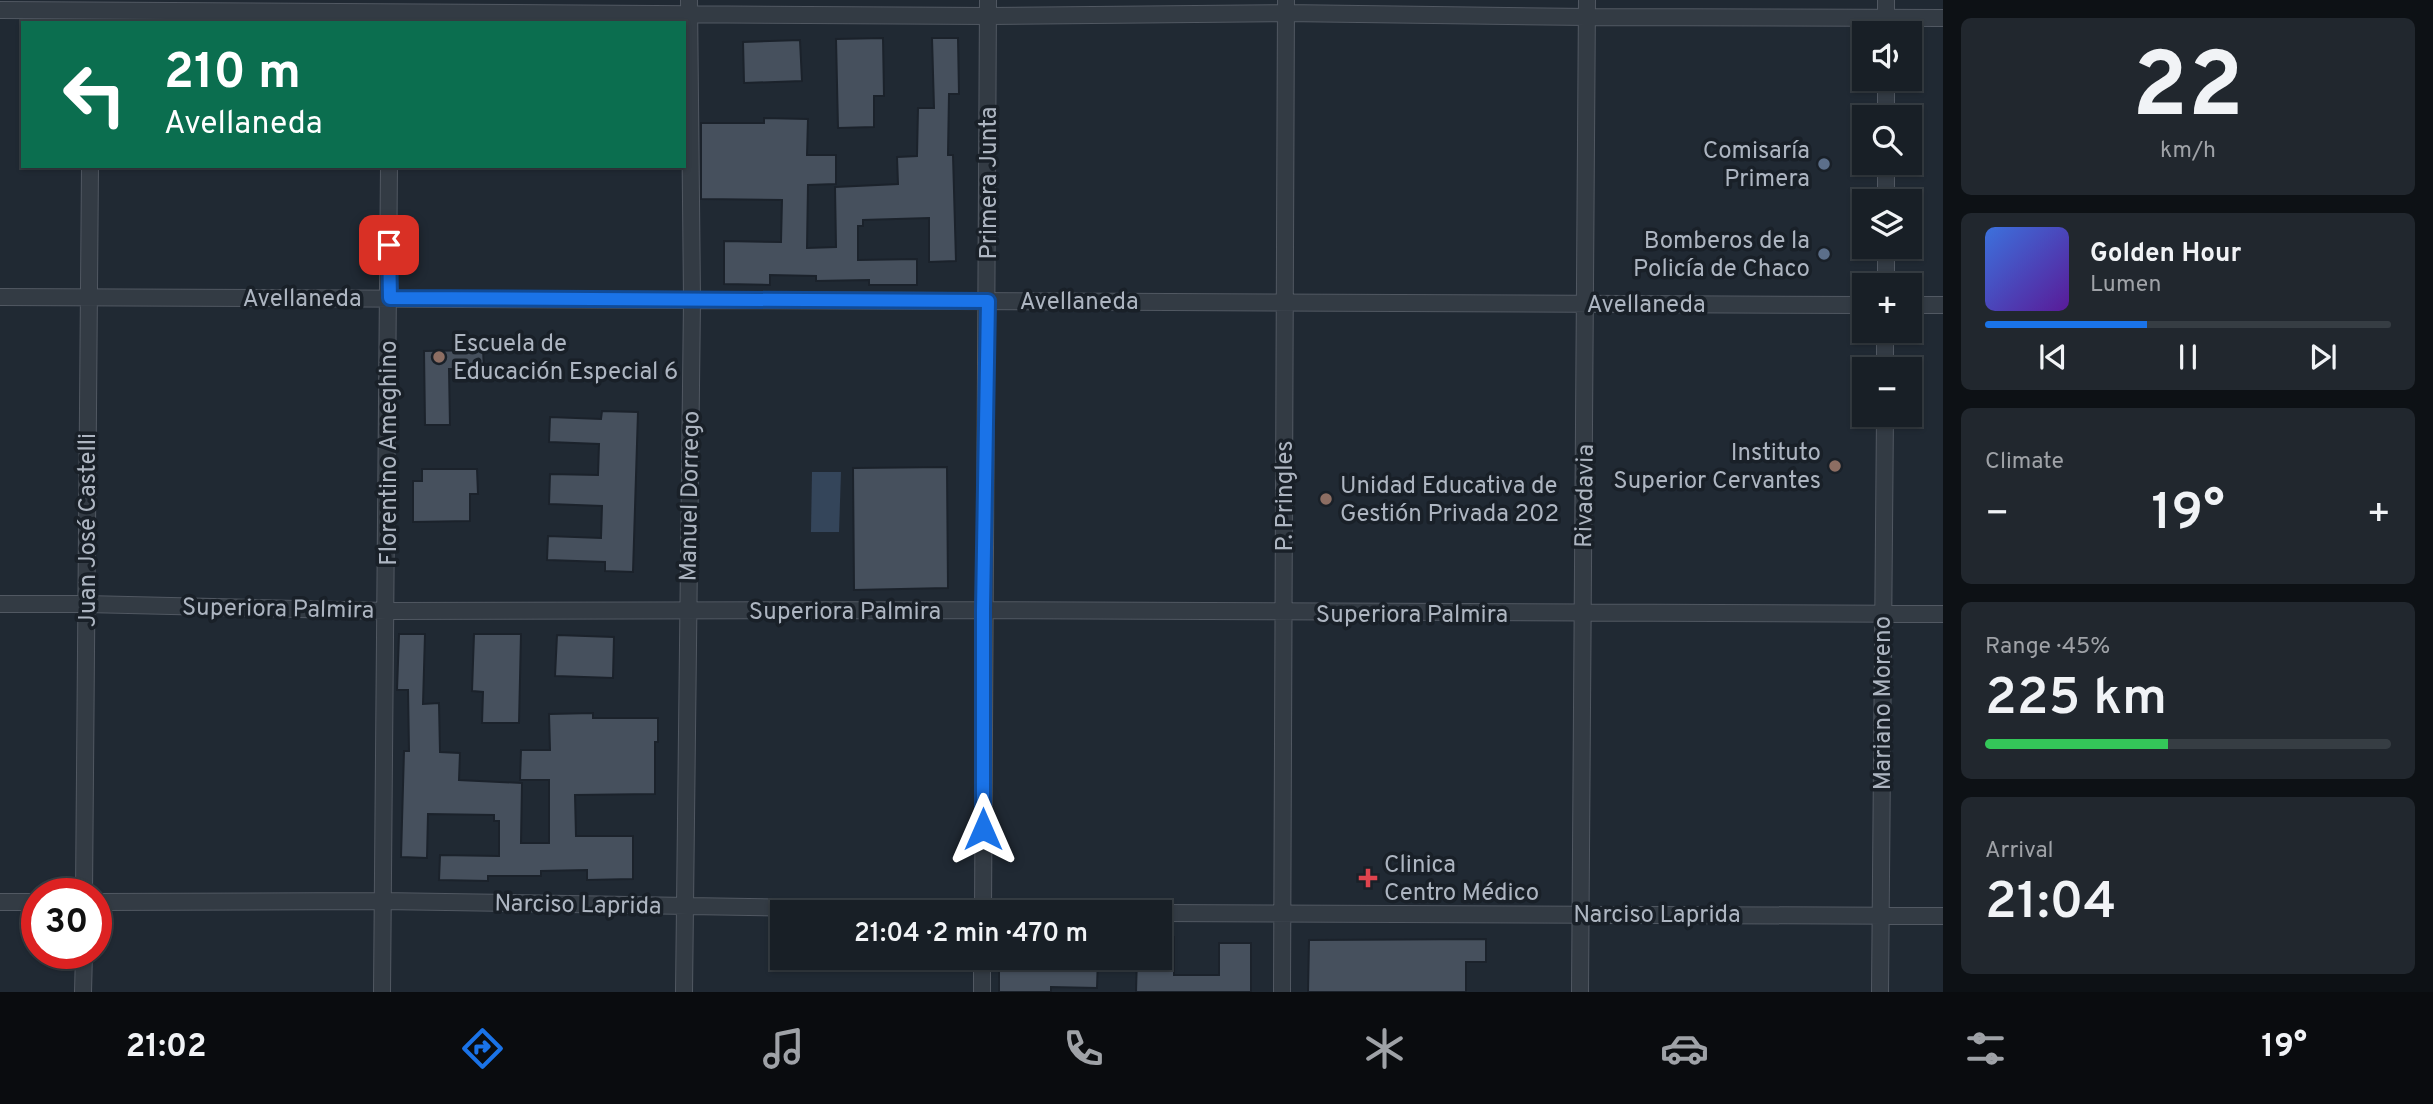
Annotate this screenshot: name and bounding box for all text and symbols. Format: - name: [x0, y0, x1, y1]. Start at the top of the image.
- map controls: [1852, 21, 1922, 427]
- button: sound: [1852, 21, 1922, 91]
- text: 22: [2132, 34, 2244, 149]
- text: 210 m: [164, 44, 301, 106]
- icon: left: [49, 49, 140, 140]
- text: Avellaneda: [164, 105, 323, 145]
- button: search: [1852, 105, 1922, 175]
- street label: Primera Junta: [975, 107, 1005, 259]
- place label: Comisaría Primera: [1703, 137, 1810, 195]
- text: km/h: [2160, 137, 2216, 166]
- marker: Comisaría Primera: [1816, 156, 1832, 172]
- button: layers: [1852, 189, 1922, 259]
- pin: [359, 215, 419, 275]
- icon: arrive: [370, 226, 408, 264]
- place label: Bomberos de la Policía de Chaco: [1633, 227, 1810, 285]
- text: Golden Hour: [2090, 238, 2241, 271]
- marker: Bomberos de la Policía de Chaco: [1816, 246, 1832, 262]
- text: Lumen: [2090, 271, 2161, 300]
- button: +: [1852, 273, 1922, 343]
- street label: Avellaneda: [242, 285, 362, 315]
- street label: Avellaneda: [1019, 288, 1139, 318]
- street label: Avellaneda: [1586, 291, 1706, 321]
- place label: Escuela de Educación Especial 6: [453, 330, 678, 388]
- icon: previous: [2034, 338, 2072, 376]
- icon: pause: [2169, 338, 2207, 376]
- icon: next: [2304, 338, 2342, 376]
- street label: Florentino Ameghino: [375, 340, 405, 566]
- marker: Escuela de Educación Especial 6: [431, 349, 447, 365]
- button: −: [1852, 357, 1922, 427]
- street label: Manuel Dorrego: [675, 410, 707, 582]
- street label: Juan José Castelli: [74, 433, 104, 627]
- place label: Instituto Superior Cervantes: [1613, 439, 1821, 497]
- street label: P. Pringles: [1271, 440, 1301, 552]
- street label: Rivadavia: [1570, 444, 1602, 548]
- text: Climate: [1985, 448, 2064, 477]
- marker: Instituto Superior Cervantes: [1827, 458, 1843, 474]
- place label: Unidad Educativa de Gestión Privada 202: [1340, 472, 1559, 530]
- text: 19°: [2151, 482, 2225, 548]
- marker: Unidad Educativa de Gestión Privada 202: [1318, 491, 1334, 507]
- text: −: [1985, 491, 2010, 540]
- text: +: [2366, 491, 2391, 540]
- street label: Superiora Palmira: [182, 593, 374, 627]
- street label: Superiora Palmira: [749, 598, 941, 628]
- street label: Superiora Palmira: [1316, 601, 1508, 631]
- street label: Mariano Moreno: [1869, 616, 1899, 790]
- text: Range · 45%: [1985, 633, 2110, 662]
- text: 225 km: [1985, 667, 2167, 733]
- position arrow: [946, 792, 1020, 866]
- text: Arrival: [1985, 837, 2054, 866]
- place label: Clinica Centro Médico: [1384, 851, 1539, 909]
- marker: Clinica Centro Médico: [1358, 868, 1378, 888]
- text: 21:04: [1985, 871, 2116, 937]
- speed limit sign: 30: [21, 878, 112, 969]
- street label: Narciso Laprida: [494, 890, 662, 922]
- street label: Narciso Laprida: [1573, 901, 1741, 931]
- text: 21:04 · 2 min · 470 m: [854, 918, 1088, 951]
- icon: directions: [458, 1024, 507, 1073]
- icon: music: [759, 1024, 808, 1073]
- icon: phone: [1059, 1024, 1108, 1073]
- icon: climate: [1360, 1024, 1409, 1073]
- icon: car: [1660, 1024, 1709, 1073]
- icon: filters: [1961, 1024, 2010, 1073]
- text: 21:02: [126, 1028, 207, 1068]
- text: 19°: [2261, 1028, 2307, 1068]

